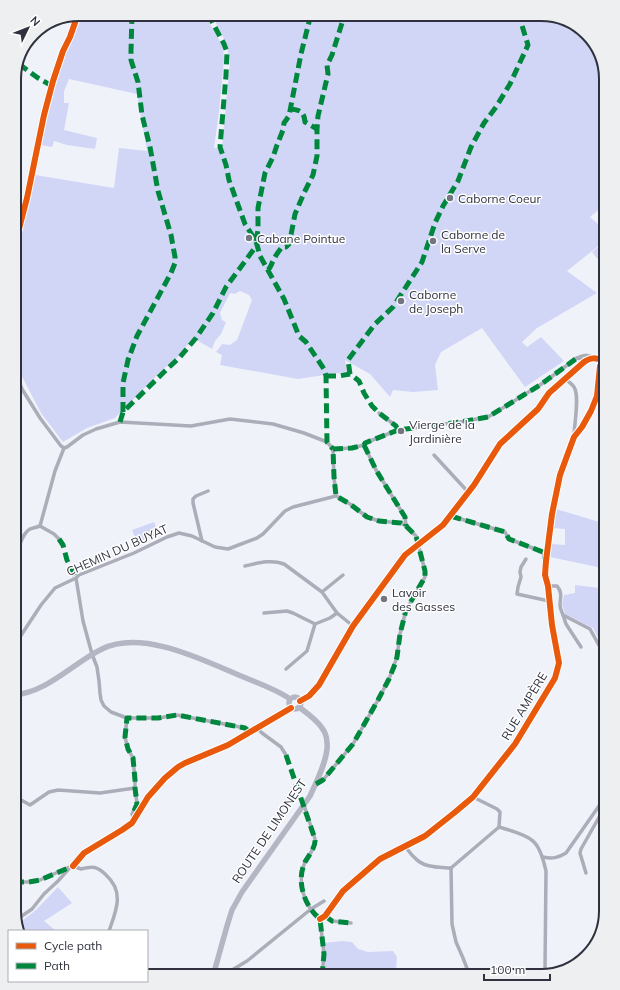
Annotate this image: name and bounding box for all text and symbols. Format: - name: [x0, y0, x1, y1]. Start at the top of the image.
- north arrow: [8, 8, 48, 48]
- text: N: [27, 13, 43, 29]
- place label: Caborne Coeur: [458, 191, 541, 206]
- marker: Caborne Coeur: [445, 193, 455, 203]
- place label: Caborne de la Serve: [441, 227, 505, 256]
- place label: Cabane Pointue: [257, 231, 345, 246]
- marker: Cabane Pointue: [244, 233, 254, 243]
- marker: Caborne de la Serve: [428, 236, 438, 246]
- place label: Caborne de Joseph: [409, 287, 463, 316]
- marker: Caborne de Joseph: [396, 296, 406, 306]
- place label: Vierge de la Jardinière: [409, 417, 475, 446]
- marker: Vierge de la Jardinière: [396, 426, 406, 436]
- street label: CHEMIN DU BUYAT: [64, 521, 171, 579]
- place label: Lavoir des Gasses: [392, 585, 455, 614]
- marker: Lavoir des Gasses: [379, 594, 389, 604]
- street label: RUE AMPÈRE: [498, 669, 550, 743]
- street label: ROUTE DE LIMONEST: [229, 775, 310, 886]
- legend: [8, 930, 148, 982]
- text: Cycle path: [44, 938, 102, 953]
- scale bar: [484, 956, 550, 982]
- text: Path: [44, 958, 70, 973]
- text: 100 m: [490, 962, 525, 977]

